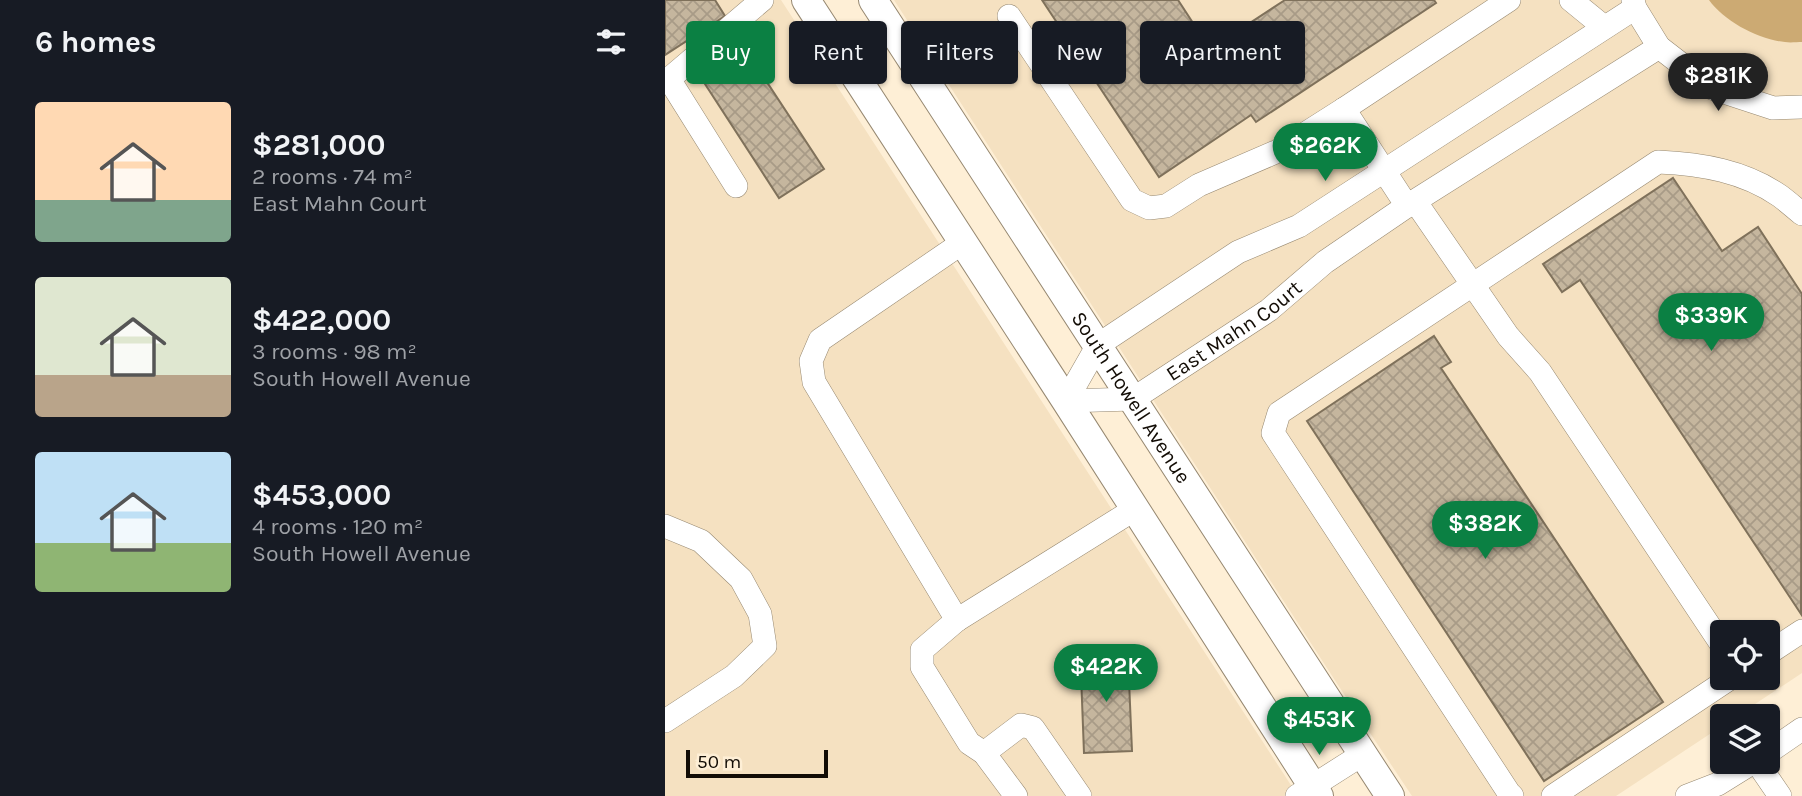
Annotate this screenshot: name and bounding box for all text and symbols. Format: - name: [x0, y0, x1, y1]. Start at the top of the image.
- chip: Buy: [686, 21, 775, 84]
- chip: Rent: [789, 21, 887, 84]
- chip: Filters: [901, 21, 1018, 84]
- chip: New: [1032, 21, 1126, 84]
- chip: Apartment: [1140, 21, 1305, 84]
- icon: filters: [592, 23, 630, 61]
- text: 6 homes: [35, 24, 157, 60]
- pin: $281K: [1669, 54, 1767, 113]
- text: $281K: [1684, 62, 1752, 89]
- pin: $262K: [1276, 124, 1374, 183]
- text: $281,000: [252, 127, 385, 163]
- icon: home: [91, 130, 175, 214]
- text: $262K: [1289, 132, 1361, 159]
- text: 2 rooms · 74 m²: [252, 163, 413, 190]
- text: East Mahn Court: [252, 190, 427, 217]
- street label: East Mahn Court: [1162, 275, 1307, 386]
- pin: $339K: [1662, 294, 1760, 353]
- text: $422,000: [252, 302, 391, 338]
- text: $339K: [1674, 302, 1748, 329]
- icon: home: [91, 305, 175, 389]
- street label: South Howell Avenue: [1067, 307, 1196, 488]
- text: 3 rooms · 98 m²: [252, 338, 417, 365]
- text: South Howell Avenue: [252, 365, 471, 392]
- text: $453,000: [252, 477, 391, 513]
- icon: home: [91, 480, 175, 564]
- pin: $382K: [1436, 502, 1534, 561]
- text: $382K: [1448, 510, 1522, 537]
- text: 4 rooms · 120 m²: [252, 513, 423, 540]
- text: South Howell Avenue: [252, 540, 471, 567]
- map controls: [1710, 620, 1780, 774]
- button: locate: [1710, 620, 1780, 690]
- pin: $422K: [1057, 644, 1155, 704]
- text: $422K: [1070, 653, 1142, 680]
- pin: $453K: [1270, 698, 1368, 757]
- button: layers: [1710, 704, 1780, 774]
- text: $453K: [1283, 706, 1355, 733]
- scale bar: [686, 747, 828, 779]
- text: 50 m: [697, 751, 741, 773]

